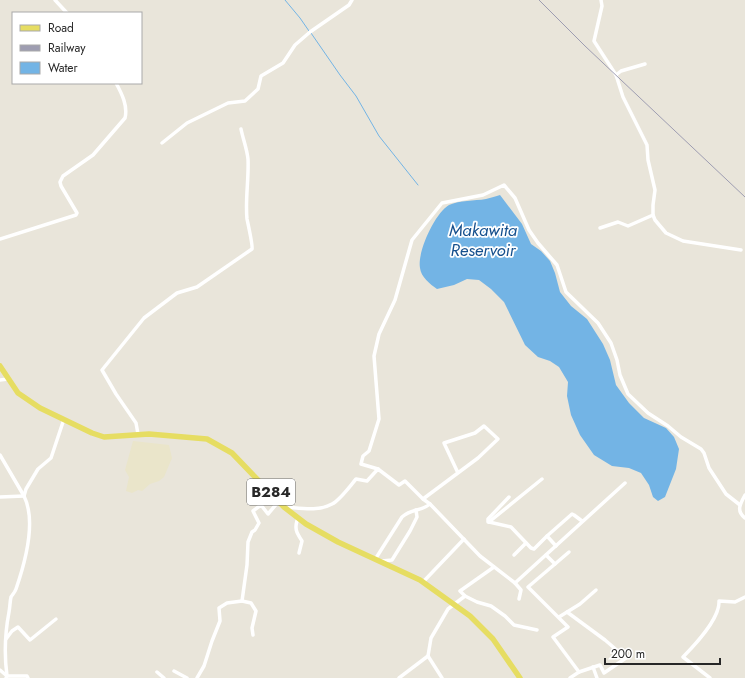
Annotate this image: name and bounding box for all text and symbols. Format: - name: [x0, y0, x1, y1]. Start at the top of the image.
- legend: [12, 12, 142, 84]
- text: Road: [48, 19, 74, 37]
- text: Railway: [48, 39, 86, 57]
- text: Water: [48, 59, 79, 77]
- water label: Makawita Reservoir: [449, 218, 518, 262]
- road number: B284: [247, 479, 295, 505]
- scale bar: [605, 640, 720, 666]
- text: 200 m: [611, 645, 645, 663]

